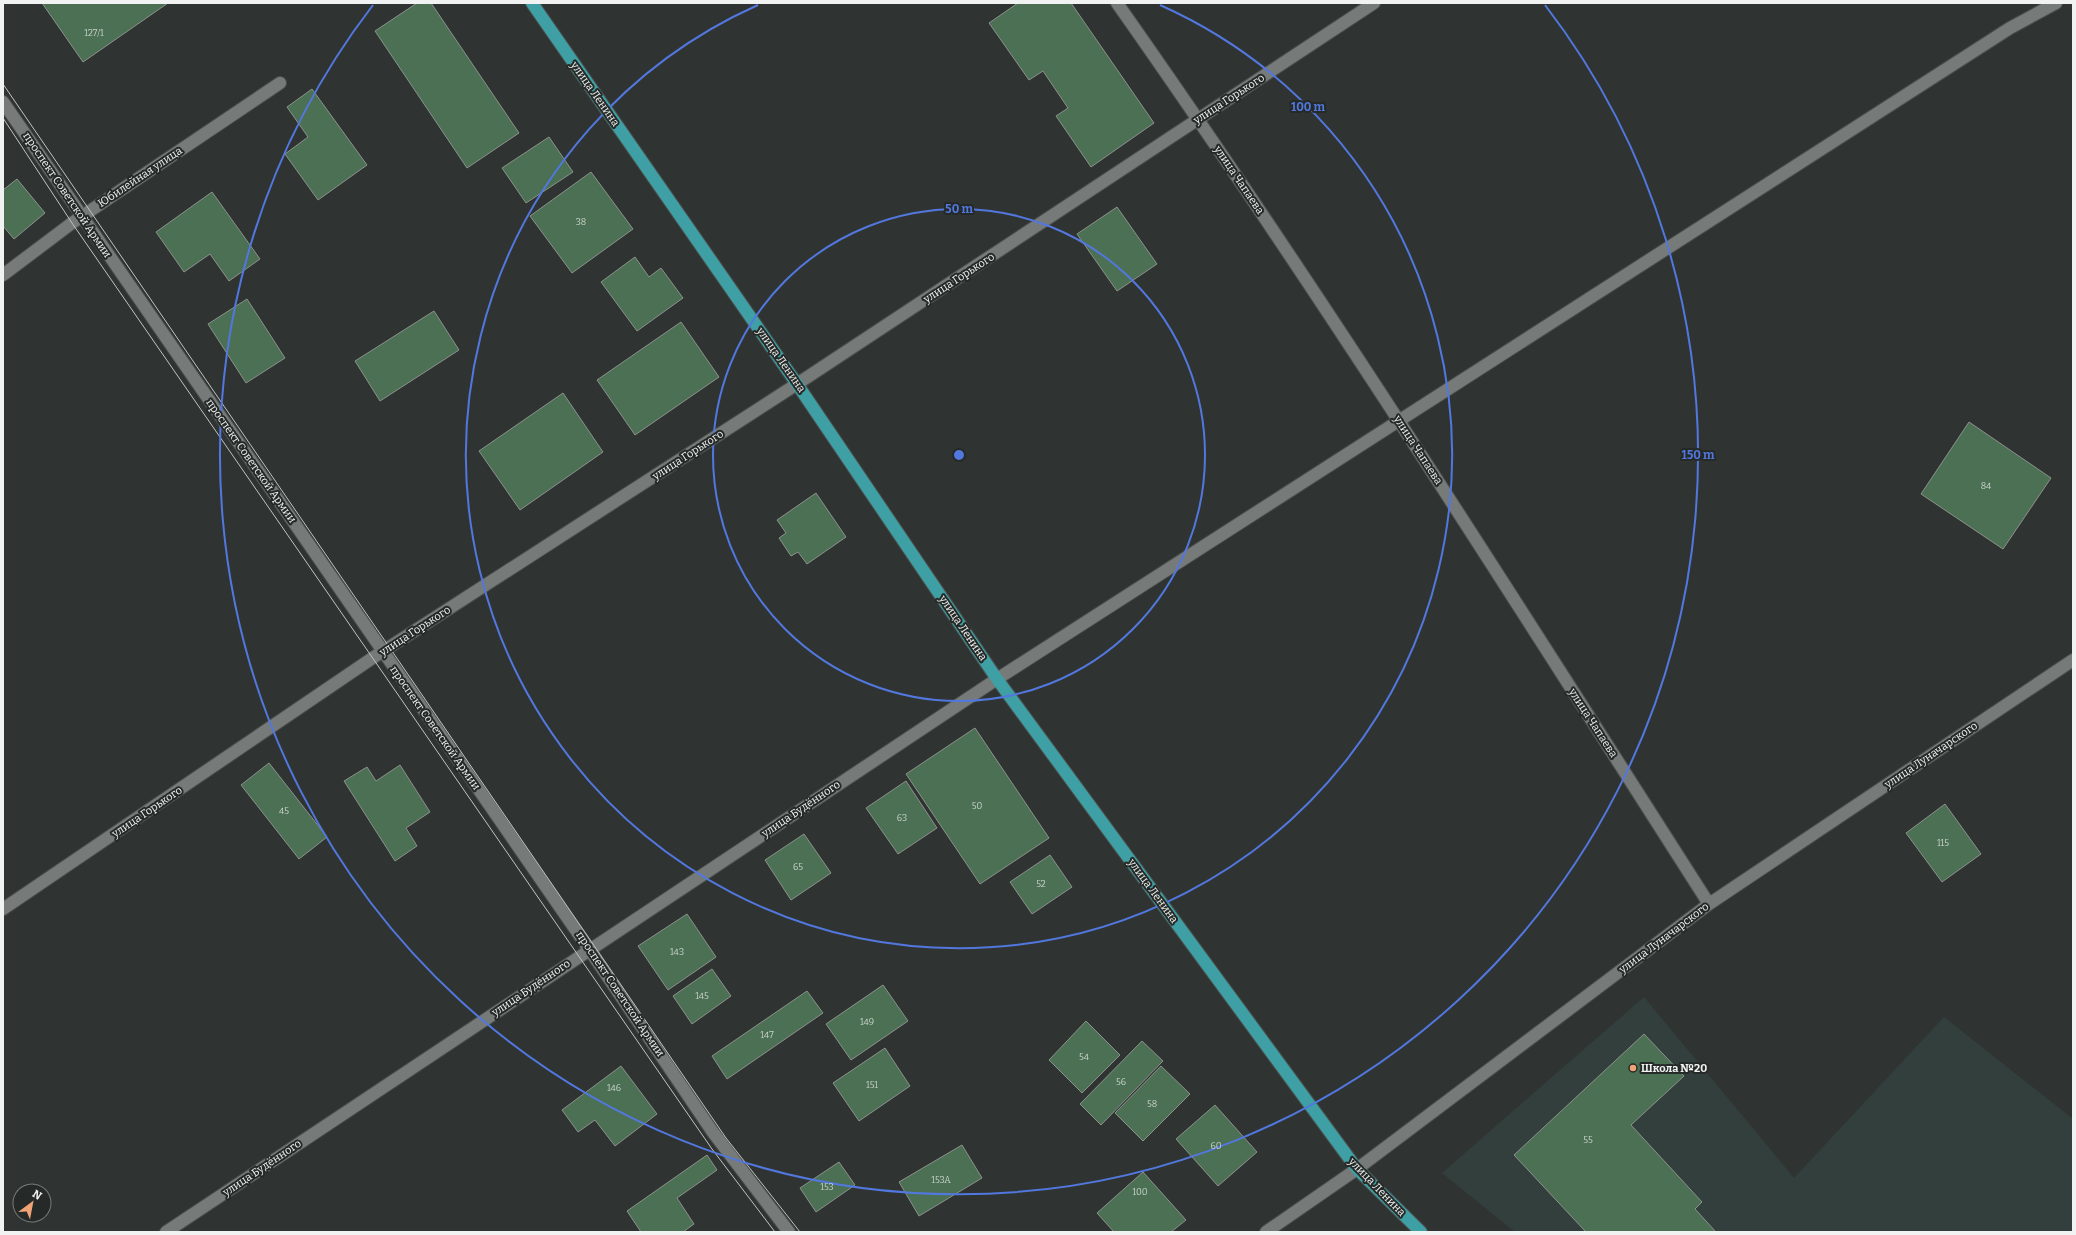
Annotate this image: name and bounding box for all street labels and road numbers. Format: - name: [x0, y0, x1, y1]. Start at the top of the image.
- street label: улица Ленина: [567, 58, 622, 129]
- street label: улица Горького: [1190, 71, 1267, 127]
- street label: проспект Советской Армии: [20, 130, 114, 260]
- street label: улица Чапаева: [1211, 143, 1267, 217]
- street label: Юбилейная улица: [95, 144, 185, 210]
- street label: улица Горького: [920, 250, 997, 306]
- street label: улица Ленина: [753, 324, 808, 395]
- street label: проспект Советской Армии: [203, 397, 299, 525]
- street label: улица Чапаева: [1390, 412, 1445, 487]
- street label: улица Горького: [649, 427, 726, 483]
- street label: улица Ленина: [936, 592, 990, 663]
- street label: улица Горького: [376, 603, 453, 659]
- street label: проспект Советской Армии: [387, 664, 483, 792]
- street label: улица Чапаева: [1565, 685, 1620, 760]
- street label: улица Луначарского: [1881, 719, 1980, 791]
- street label: улица Будённого: [759, 778, 843, 841]
- street label: улица Горького: [109, 784, 185, 841]
- street label: улица Ленина: [1125, 856, 1181, 926]
- street label: улица Луначарского: [1616, 900, 1711, 977]
- street label: проспект Советской Армии: [573, 929, 667, 1059]
- street label: улица Будённого: [489, 957, 573, 1020]
- street label: улица Будённого: [220, 1137, 304, 1200]
- street label: улица Ленина: [1345, 1154, 1408, 1219]

